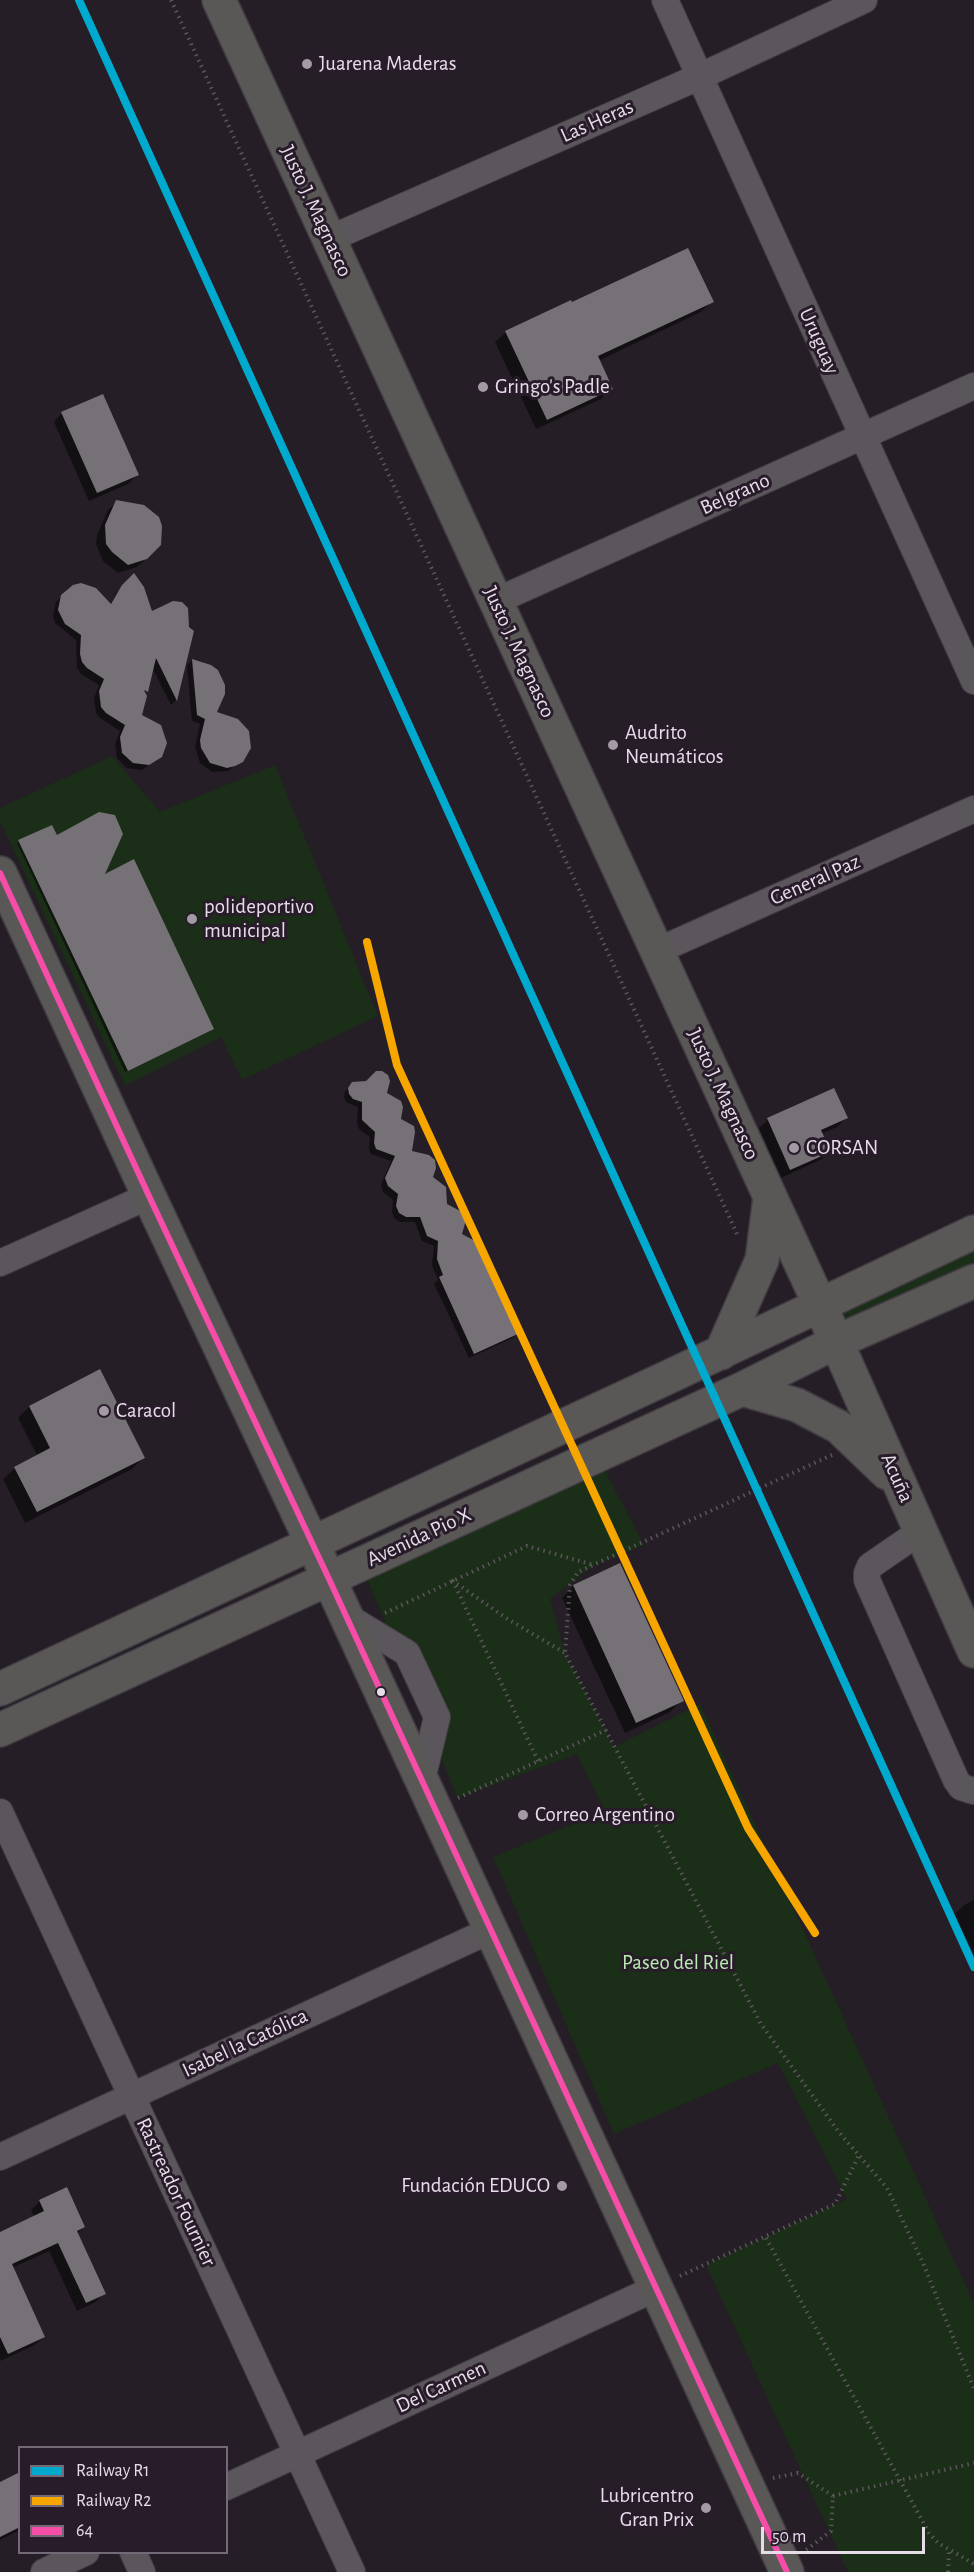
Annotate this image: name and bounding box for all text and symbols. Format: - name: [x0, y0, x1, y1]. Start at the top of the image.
- place label: Juarena Maderas: [319, 51, 457, 77]
- marker: Juarena Maderas: [300, 57, 314, 71]
- street label: Las Heras: [557, 94, 637, 148]
- street label: Justo J. Magnasco: [275, 141, 357, 281]
- street label: Uruguay: [793, 304, 845, 378]
- place label: Gringo's Padle: [495, 374, 610, 400]
- marker: Gringo's Padle: [476, 380, 490, 394]
- street label: Belgrano: [696, 468, 774, 520]
- street label: Justo J. Magnasco: [478, 582, 560, 722]
- place label: Audrito Neumáticos: [625, 720, 724, 770]
- marker: Audrito Neumáticos: [606, 738, 620, 752]
- street label: General Paz: [766, 849, 864, 911]
- place label: polideportivo municipal: [204, 894, 314, 944]
- marker: polideportivo municipal: [185, 912, 199, 926]
- street label: Justo J. Magnasco: [682, 1024, 764, 1164]
- place label: CORSAN: [806, 1135, 878, 1161]
- marker: CORSAN: [787, 1141, 801, 1155]
- place label: Caracol: [116, 1398, 176, 1424]
- marker: Caracol: [97, 1404, 111, 1418]
- street label: Acuña: [875, 1450, 919, 1506]
- street label: Avenida Pio X: [363, 1502, 475, 1572]
- unlabelled marker: [375, 1686, 387, 1698]
- place label: Correo Argentino: [535, 1802, 675, 1828]
- marker: Correo Argentino: [516, 1808, 530, 1822]
- park label: Paseo del Riel: [622, 1950, 734, 1976]
- street label: Isabel la Católica: [178, 2003, 312, 2083]
- street label: Rastreador Fournier: [131, 2114, 221, 2270]
- place label: Fundación EDUCO: [401, 2173, 550, 2199]
- marker: Fundación EDUCO: [555, 2179, 569, 2193]
- street label: Del Carmen: [392, 2355, 490, 2419]
- legend: [18, 2446, 228, 2554]
- text: Railway R1: [76, 2462, 150, 2480]
- place label: Lubricentro Gran Prix: [600, 2483, 694, 2533]
- text: Railway R2: [76, 2492, 152, 2510]
- marker: Lubricentro Gran Prix: [699, 2501, 713, 2515]
- scale bar: [764, 2515, 928, 2553]
- text: 64: [76, 2522, 93, 2540]
- text: 50 m: [772, 2528, 806, 2546]

